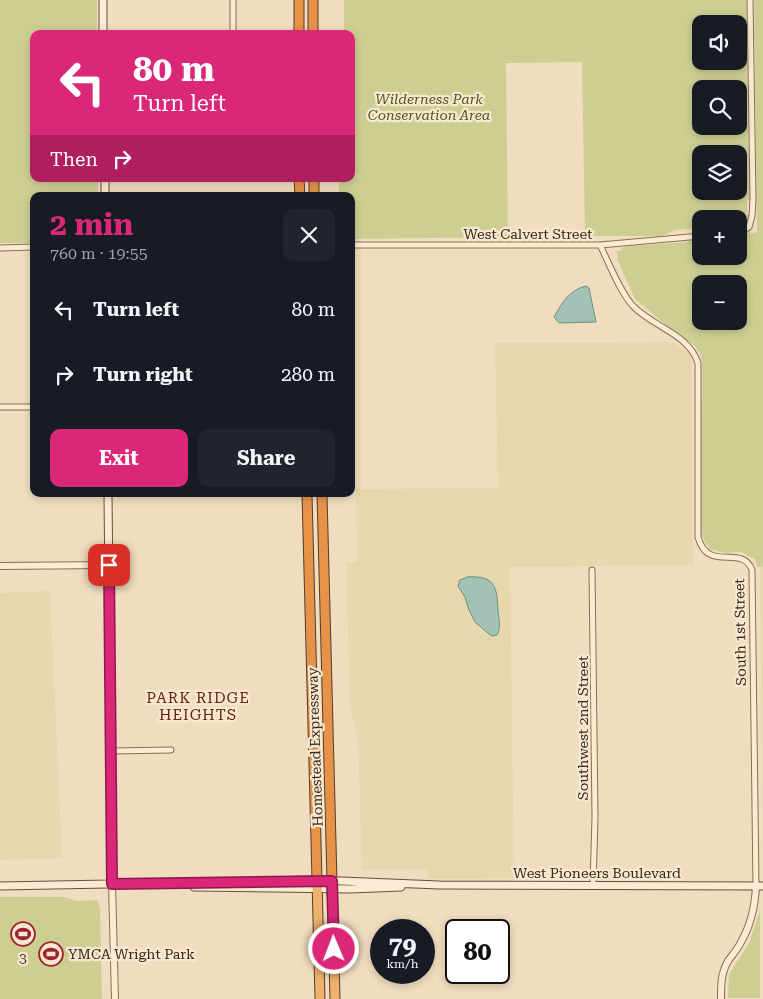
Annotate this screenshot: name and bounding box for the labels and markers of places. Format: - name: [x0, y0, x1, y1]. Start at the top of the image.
- pin: [88, 544, 130, 586]
- sports icon: 3: [10, 921, 36, 947]
- sports icon: YMCA Wright Park: [38, 941, 64, 967]
- place label: YMCA Wright Park: [68, 946, 195, 962]
- place label: 3: [19, 950, 27, 966]

